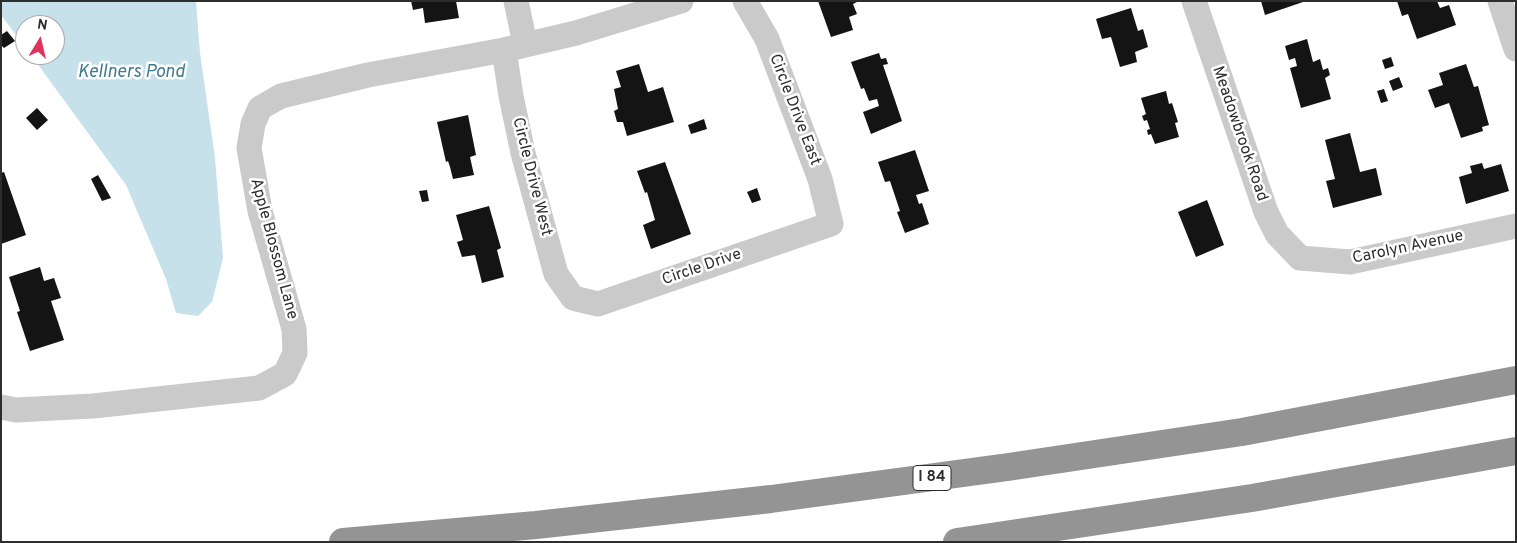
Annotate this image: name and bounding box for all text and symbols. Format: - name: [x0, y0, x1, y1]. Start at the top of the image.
- north arrow: [15, 15, 65, 65]
- text: N: [36, 16, 49, 35]
- street label: Circle Drive East: [764, 52, 824, 168]
- water label: Kellners Pond: [78, 62, 184, 84]
- street label: Meadowbrook Road: [1207, 64, 1271, 204]
- street label: Circle Drive West: [507, 116, 555, 238]
- street label: Apple Blossom Lane: [245, 176, 301, 322]
- street label: Carolyn Avenue: [1351, 227, 1465, 269]
- street label: Circle Drive: [660, 245, 744, 291]
- road number: I 84: [913, 466, 951, 490]

